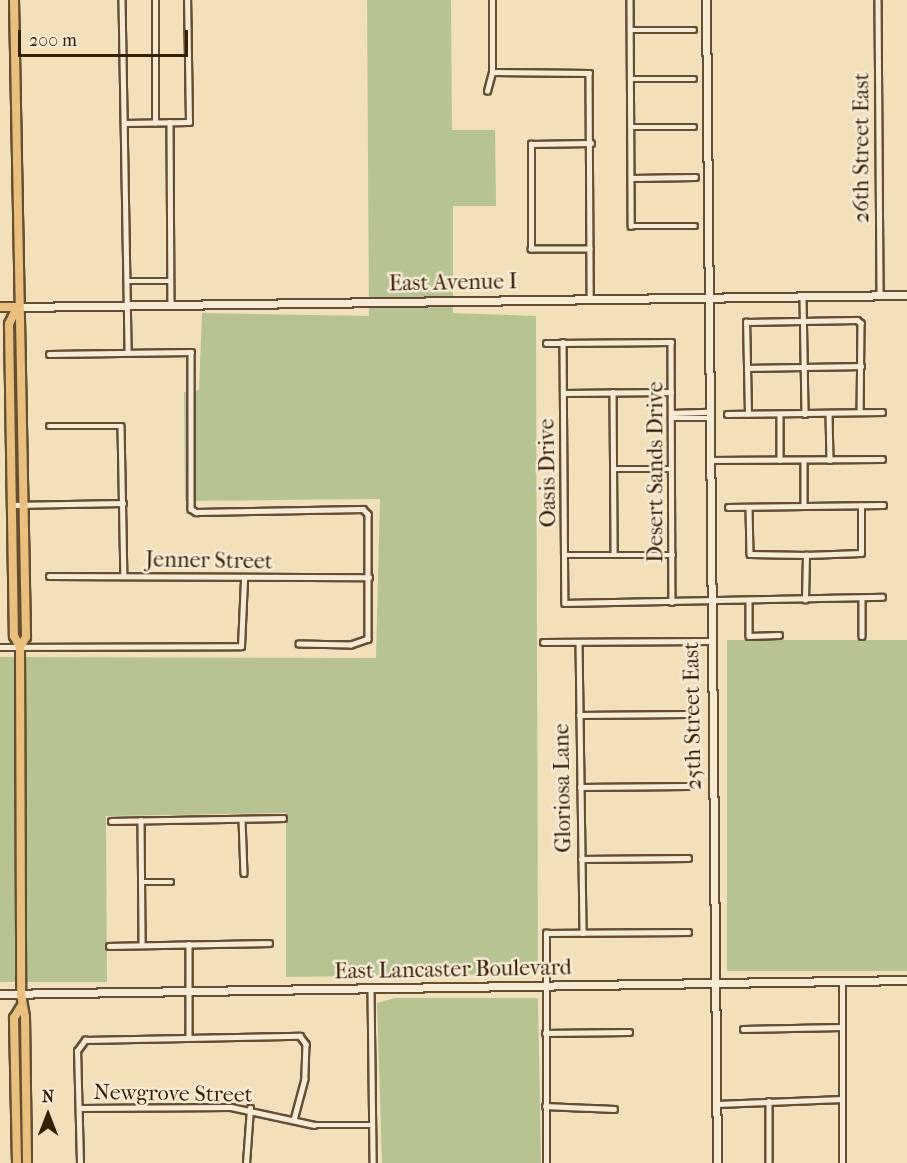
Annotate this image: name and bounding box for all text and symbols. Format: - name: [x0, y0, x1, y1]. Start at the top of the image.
- scale bar: [21, 18, 190, 56]
- text: 200 m: [29, 30, 77, 51]
- street label: 26th Street East: [849, 73, 875, 223]
- street label: East Avenue I: [388, 269, 518, 297]
- street label: Desert Sands Drive: [643, 381, 669, 563]
- street label: Oasis Drive: [534, 418, 562, 528]
- street label: Jenner Street: [145, 547, 273, 575]
- street label: 25th Street East: [679, 642, 707, 790]
- street label: Gloriosa Lane: [549, 723, 577, 853]
- street label: East Lancaster Boulevard: [334, 955, 572, 985]
- street label: Newgrove Street: [93, 1079, 253, 1109]
- north arrow: [18, 1085, 78, 1145]
- text: N: [42, 1087, 54, 1106]

